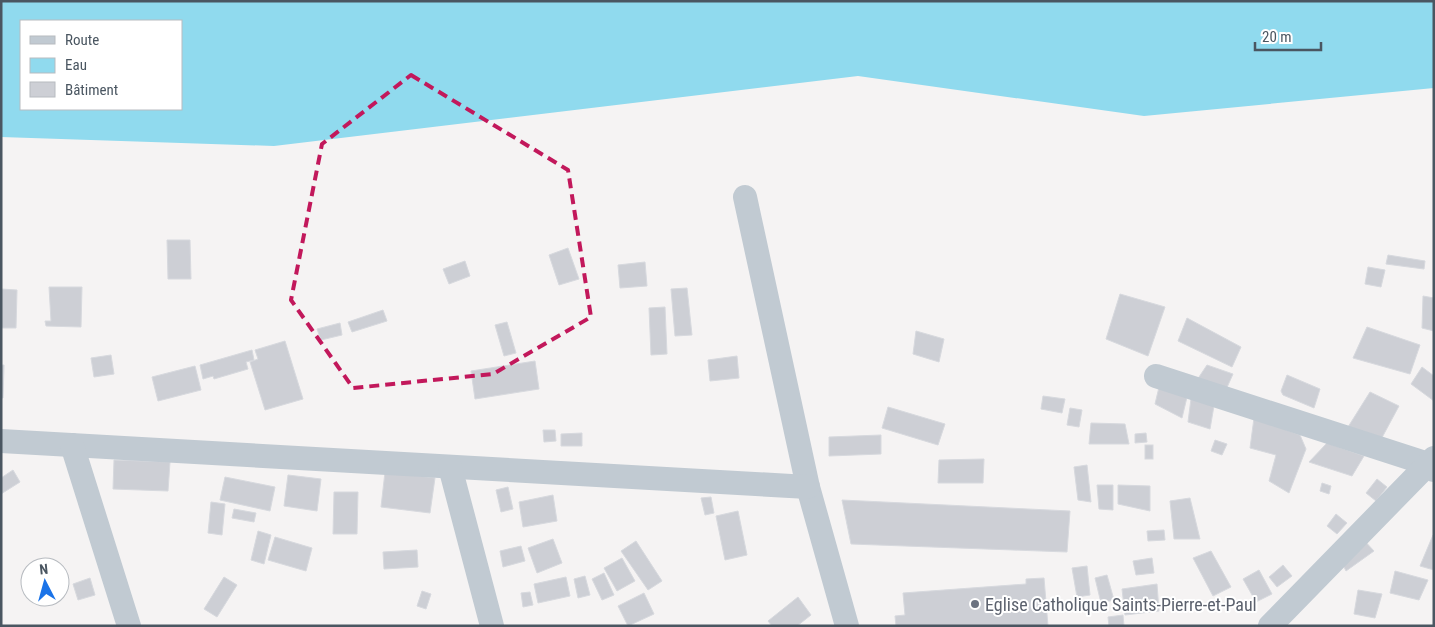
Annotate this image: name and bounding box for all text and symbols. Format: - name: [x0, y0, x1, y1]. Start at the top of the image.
- legend: [20, 20, 182, 110]
- scale bar: [1255, 20, 1321, 52]
- text: 20 m: [1262, 28, 1292, 46]
- text: Route: [65, 31, 99, 49]
- text: Eau: [65, 56, 87, 74]
- text: Bâtiment: [65, 81, 118, 99]
- north arrow: [20, 557, 70, 607]
- text: N: [39, 561, 49, 577]
- place label: Eglise Catholique Saints-Pierre-et-Paul: [985, 594, 1257, 615]
- marker: Eglise Catholique Saints-Pierre-et-Paul: [969, 598, 981, 610]

